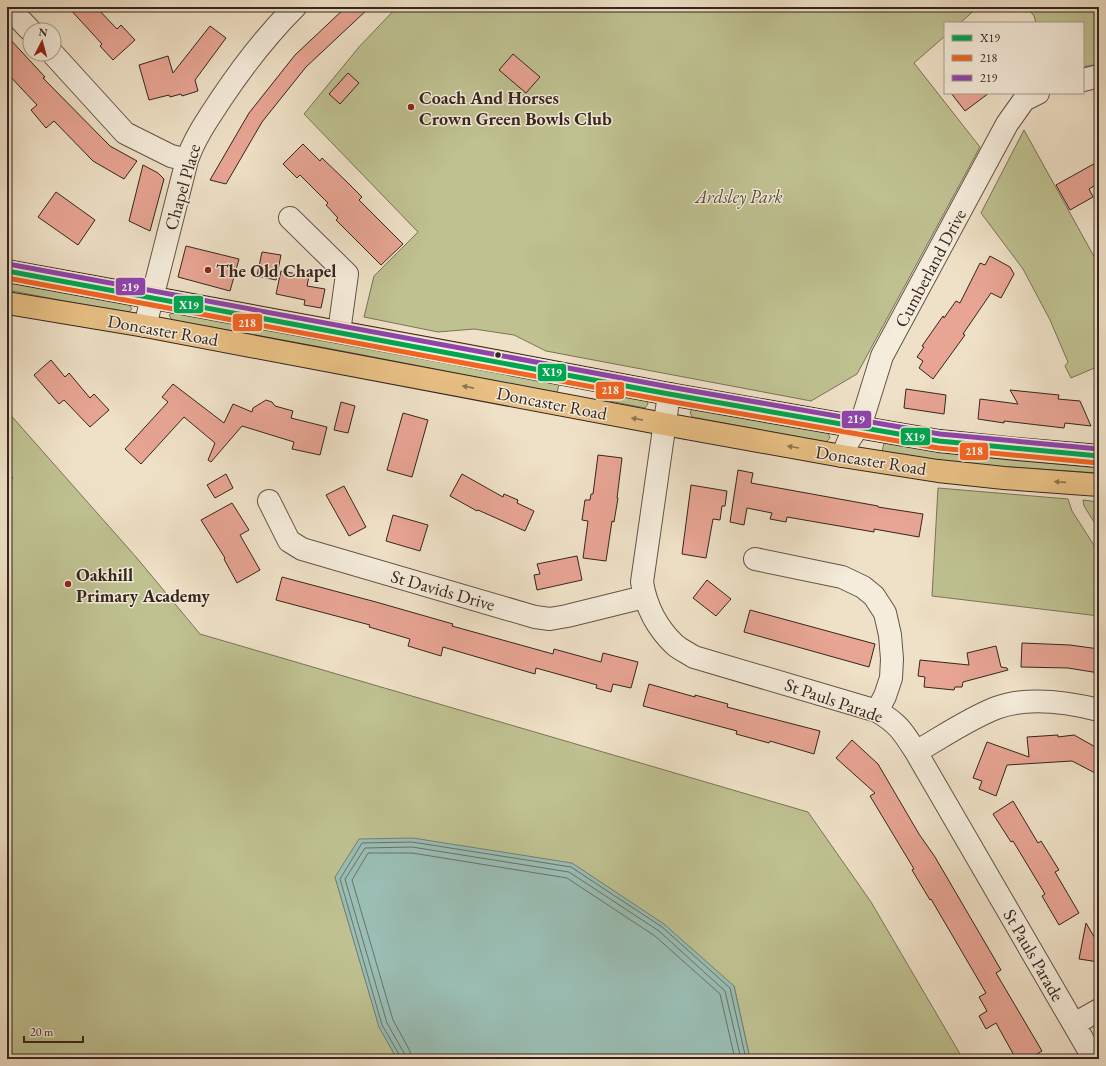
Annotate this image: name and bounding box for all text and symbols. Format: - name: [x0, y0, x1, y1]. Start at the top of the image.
- north arrow: [22, 22, 62, 62]
- legend: [944, 22, 1084, 94]
- text: N: [38, 25, 48, 39]
- text: X19: [979, 30, 1000, 46]
- text: 218: [980, 50, 998, 66]
- text: 219: [980, 70, 998, 86]
- place label: Coach And Horses Crown Green Bowls Club: [419, 86, 612, 130]
- marker: Coach And Horses Crown Green Bowls Club: [406, 102, 416, 112]
- street label: Chapel Place: [159, 141, 205, 233]
- park label: Ardsley Park: [693, 185, 783, 209]
- street label: Cumberland Drive: [889, 205, 971, 331]
- place label: The Old Chapel: [216, 259, 336, 282]
- marker: The Old Chapel: [203, 265, 213, 275]
- line badge: 219: [115, 277, 146, 296]
- text: 219: [121, 280, 139, 294]
- line badge: X19: [173, 295, 204, 314]
- text: X19: [178, 298, 199, 312]
- street label: Doncaster Road: [106, 309, 221, 351]
- line badge: 218: [232, 313, 263, 332]
- text: 218: [238, 316, 256, 330]
- unlabelled marker: [493, 350, 503, 360]
- line badge: X19: [537, 363, 567, 382]
- text: X19: [541, 365, 562, 379]
- street label: Doncaster Road: [495, 381, 610, 425]
- line badge: 218: [595, 381, 625, 400]
- text: 218: [601, 383, 619, 397]
- one-way arrow: [462, 384, 474, 390]
- line badge: 219: [841, 410, 872, 429]
- text: 219: [847, 412, 865, 426]
- one-way arrow: [631, 416, 643, 422]
- line badge: X19: [900, 427, 931, 446]
- text: X19: [904, 430, 925, 444]
- street label: Doncaster Road: [814, 440, 929, 480]
- line badge: 218: [959, 442, 989, 461]
- one-way arrow: [786, 444, 799, 450]
- text: 218: [965, 444, 983, 458]
- one-way arrow: [1054, 478, 1066, 485]
- place label: Oakhill Primary Academy: [76, 563, 210, 607]
- street label: St Davids Drive: [388, 564, 498, 616]
- marker: Oakhill Primary Academy: [63, 579, 73, 589]
- street label: St Pauls Parade: [782, 672, 886, 728]
- street label: St Pauls Parade: [998, 905, 1070, 1005]
- scale bar: [24, 1018, 83, 1044]
- text: 20 m: [30, 1024, 54, 1040]

